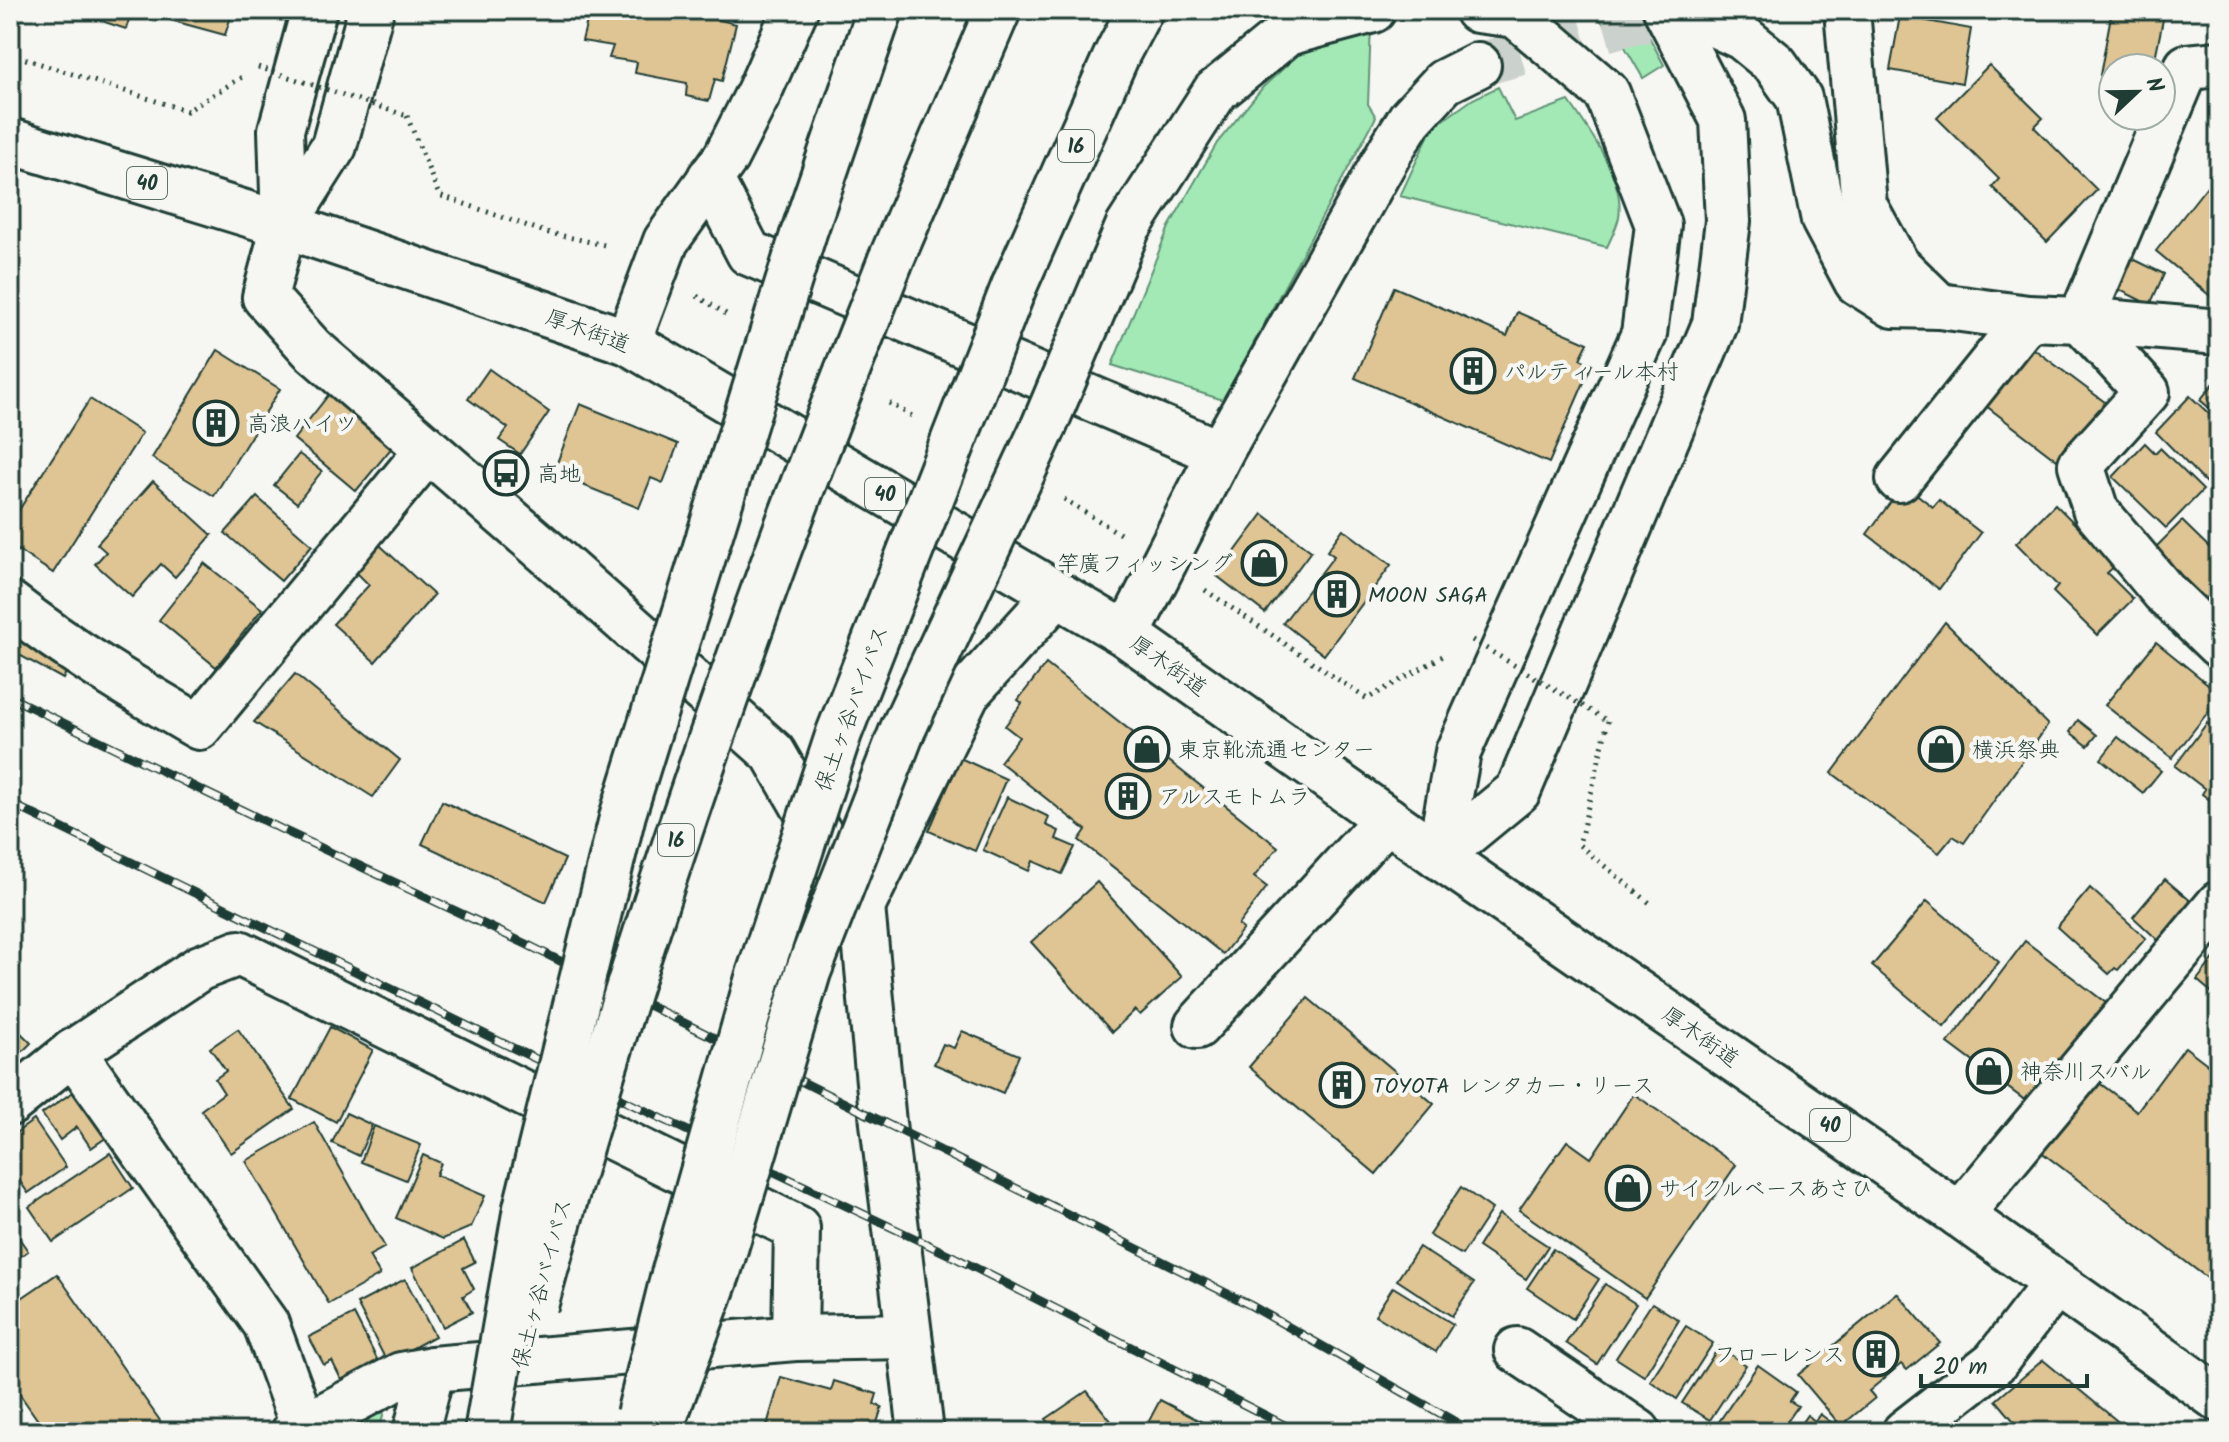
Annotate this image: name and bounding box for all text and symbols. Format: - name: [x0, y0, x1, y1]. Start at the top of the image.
- north arrow: [2097, 52, 2177, 132]
- text: N: [2134, 72, 2172, 99]
- road number: 16: [1058, 130, 1094, 162]
- road number: 40: [127, 167, 167, 199]
- street label: 厚木街道: [540, 301, 634, 364]
- building icon: パルティール本村: [1449, 347, 1497, 395]
- place label: パルティール本村: [1504, 356, 1679, 391]
- building icon: 高浪ハイツ: [192, 399, 240, 447]
- place label: 高浪ハイツ: [247, 408, 357, 443]
- bus stop icon: 高地: [482, 449, 530, 497]
- place label: 高地: [537, 458, 581, 493]
- road number: 40: [865, 478, 905, 510]
- shop icon: 竿廣フィッシング: [1240, 539, 1288, 587]
- place label: 竿廣フィッシング: [1057, 548, 1233, 583]
- building icon: MOON SAGA: [1313, 570, 1361, 618]
- place label: MOON SAGA: [1368, 579, 1488, 614]
- street label: 保土ヶ谷バイパス: [807, 620, 900, 797]
- street label: 厚木街道: [1121, 627, 1214, 707]
- shop icon: 東京靴流通センター: [1123, 725, 1171, 773]
- shop icon: 横浜祭典: [1917, 725, 1965, 773]
- place label: 東京靴流通センター: [1178, 734, 1375, 769]
- place label: 横浜祭典: [1972, 734, 2060, 769]
- building icon: アルスモトムラ: [1104, 772, 1152, 820]
- place label: アルスモトムラ: [1159, 781, 1310, 816]
- road number: 16: [658, 824, 694, 856]
- street label: 厚木街道: [1653, 998, 1746, 1078]
- shop icon: 神奈川スバル: [1965, 1047, 2013, 1095]
- place label: 神奈川スバル: [2020, 1056, 2152, 1091]
- building icon: TOYOTA レンタカー・リース: [1318, 1061, 1366, 1109]
- place label: TOYOTA レンタカー・リース: [1373, 1070, 1654, 1105]
- road number: 40: [1810, 1109, 1850, 1141]
- shop icon: サイクルベースあさひ: [1604, 1164, 1652, 1212]
- place label: サイクルベースあさひ: [1659, 1173, 1873, 1208]
- street label: 保土ヶ谷バイパス: [504, 1194, 583, 1373]
- building icon: フローレンス: [1852, 1330, 1900, 1378]
- scale bar: [1921, 1338, 2087, 1388]
- place label: フローレンス: [1714, 1339, 1845, 1374]
- text: 20 m: [1933, 1348, 1988, 1387]

